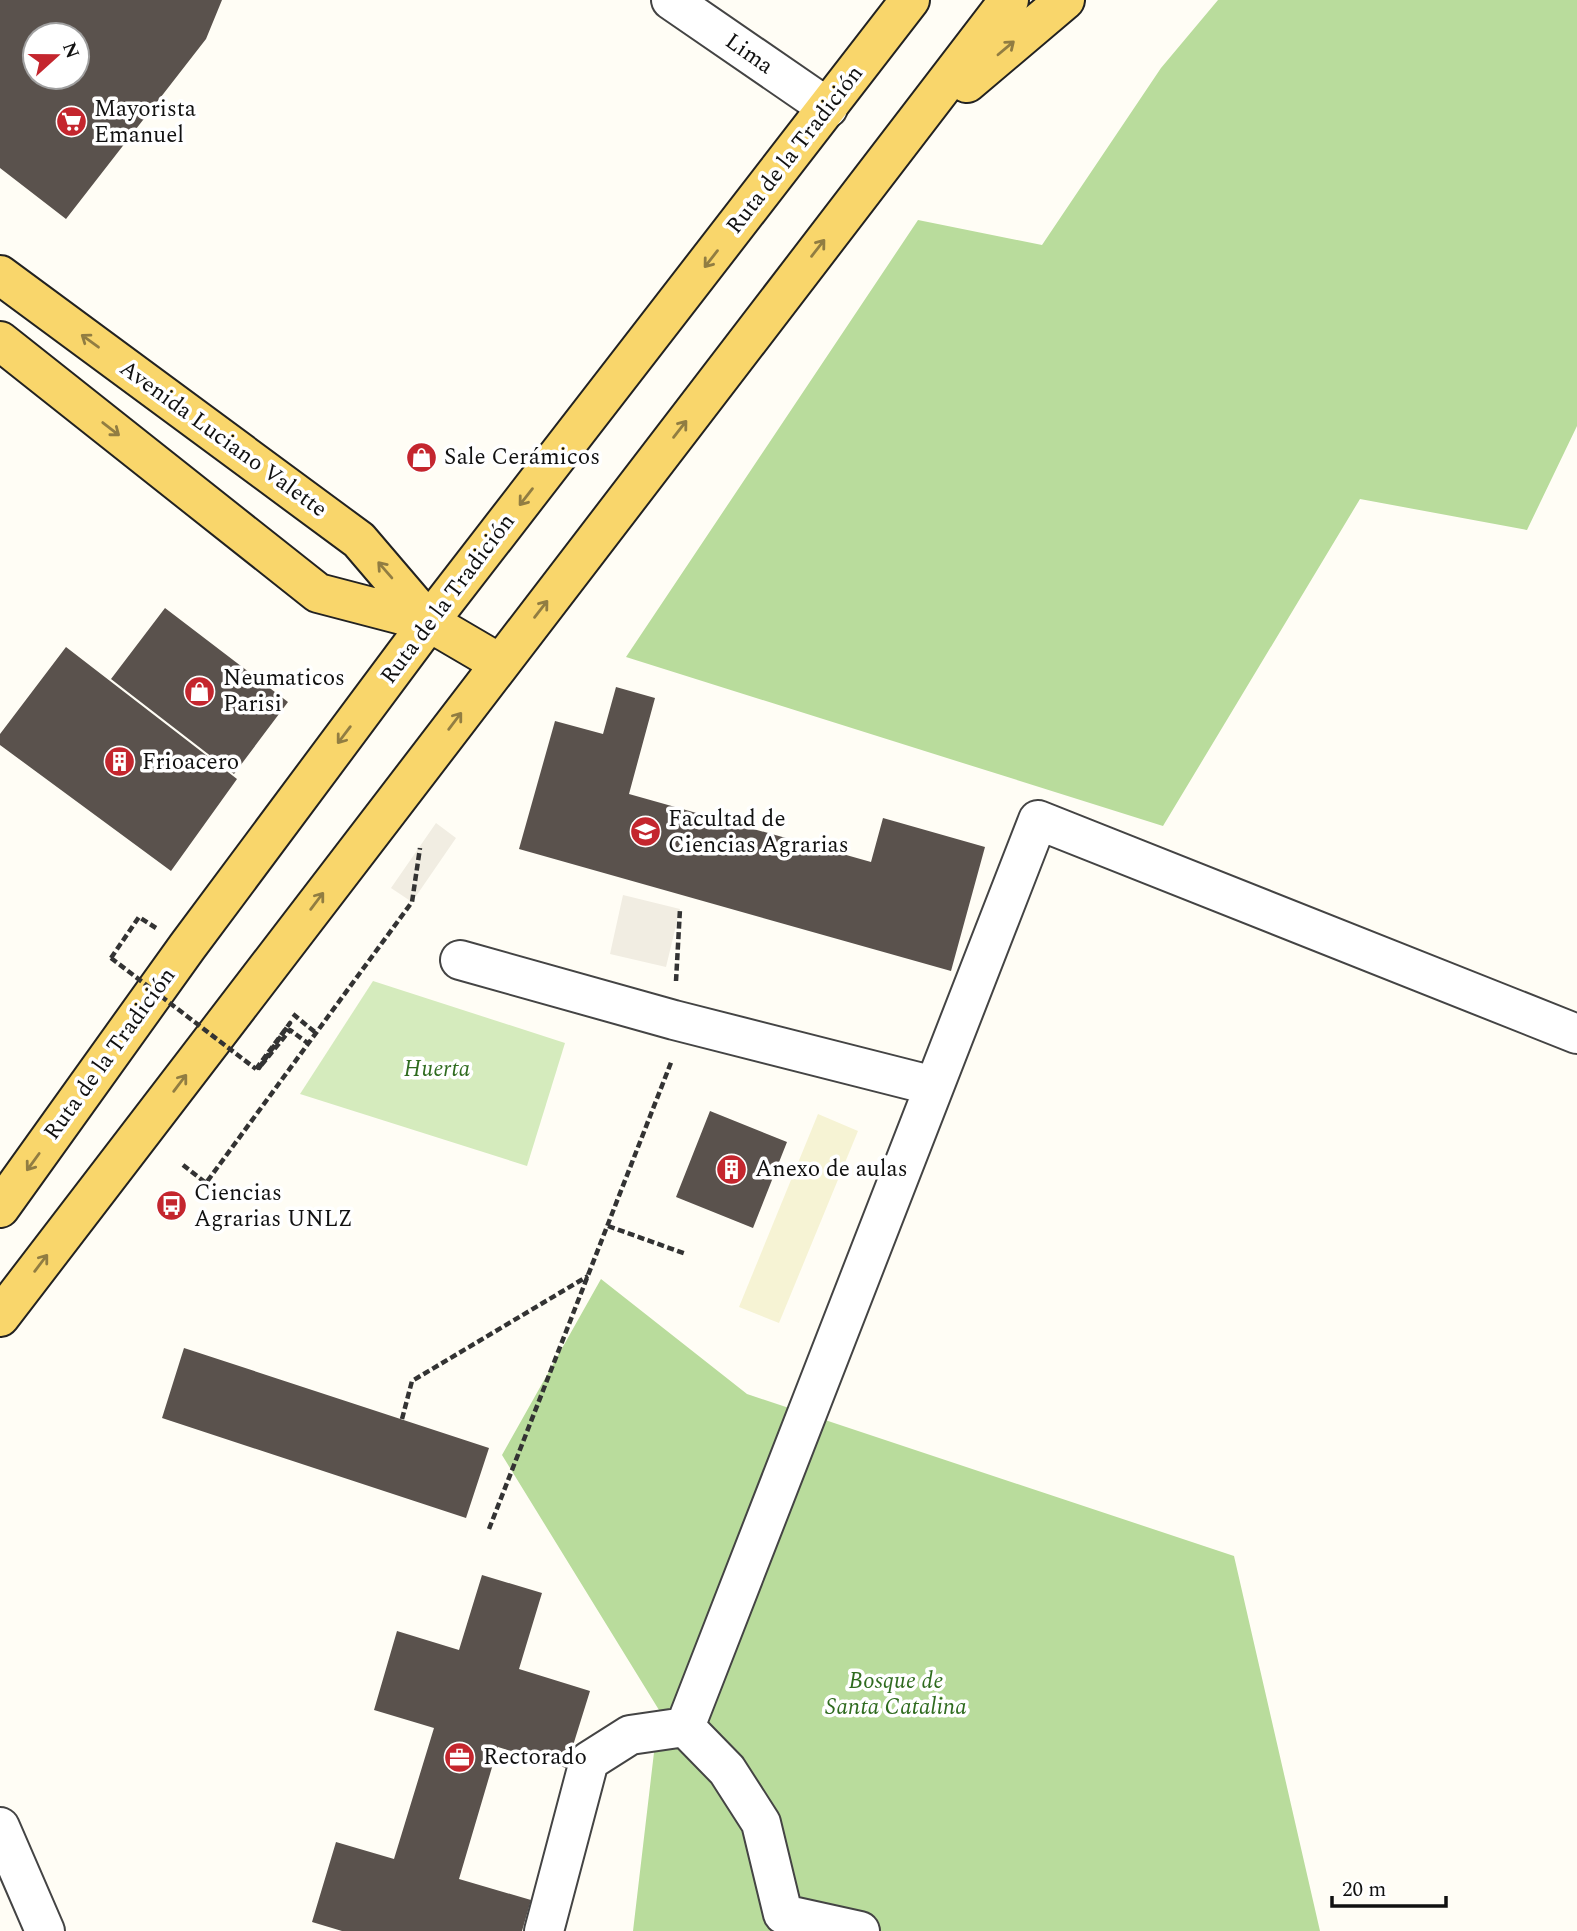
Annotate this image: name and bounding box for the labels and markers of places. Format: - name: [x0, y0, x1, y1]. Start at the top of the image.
- place label: Mayorista Emanuel: [94, 92, 196, 153]
- supermarket icon: Mayorista Emanuel: [54, 105, 88, 139]
- shop icon: Sale Cerámicos: [404, 440, 438, 474]
- place label: Sale Cerámicos: [444, 440, 600, 475]
- place label: Neumaticos Parisi: [223, 661, 345, 722]
- shop icon: Neumaticos Parisi: [183, 674, 217, 708]
- building icon: Frioacero: [102, 745, 136, 779]
- place label: Frioacero: [142, 745, 239, 780]
- place label: Facultad de Ciencias Agrarias: [668, 802, 849, 863]
- school or university icon: Facultad de Ciencias Agrarias: [628, 815, 662, 849]
- building icon: Anexo de aulas: [715, 1152, 749, 1186]
- place label: Anexo de aulas: [755, 1152, 908, 1187]
- place label: Ciencias Agrarias UNLZ: [194, 1176, 353, 1237]
- bus stop icon: Ciencias Agrarias UNLZ: [154, 1189, 188, 1223]
- office icon: Rectorado: [443, 1740, 477, 1774]
- place label: Rectorado: [483, 1740, 587, 1775]

